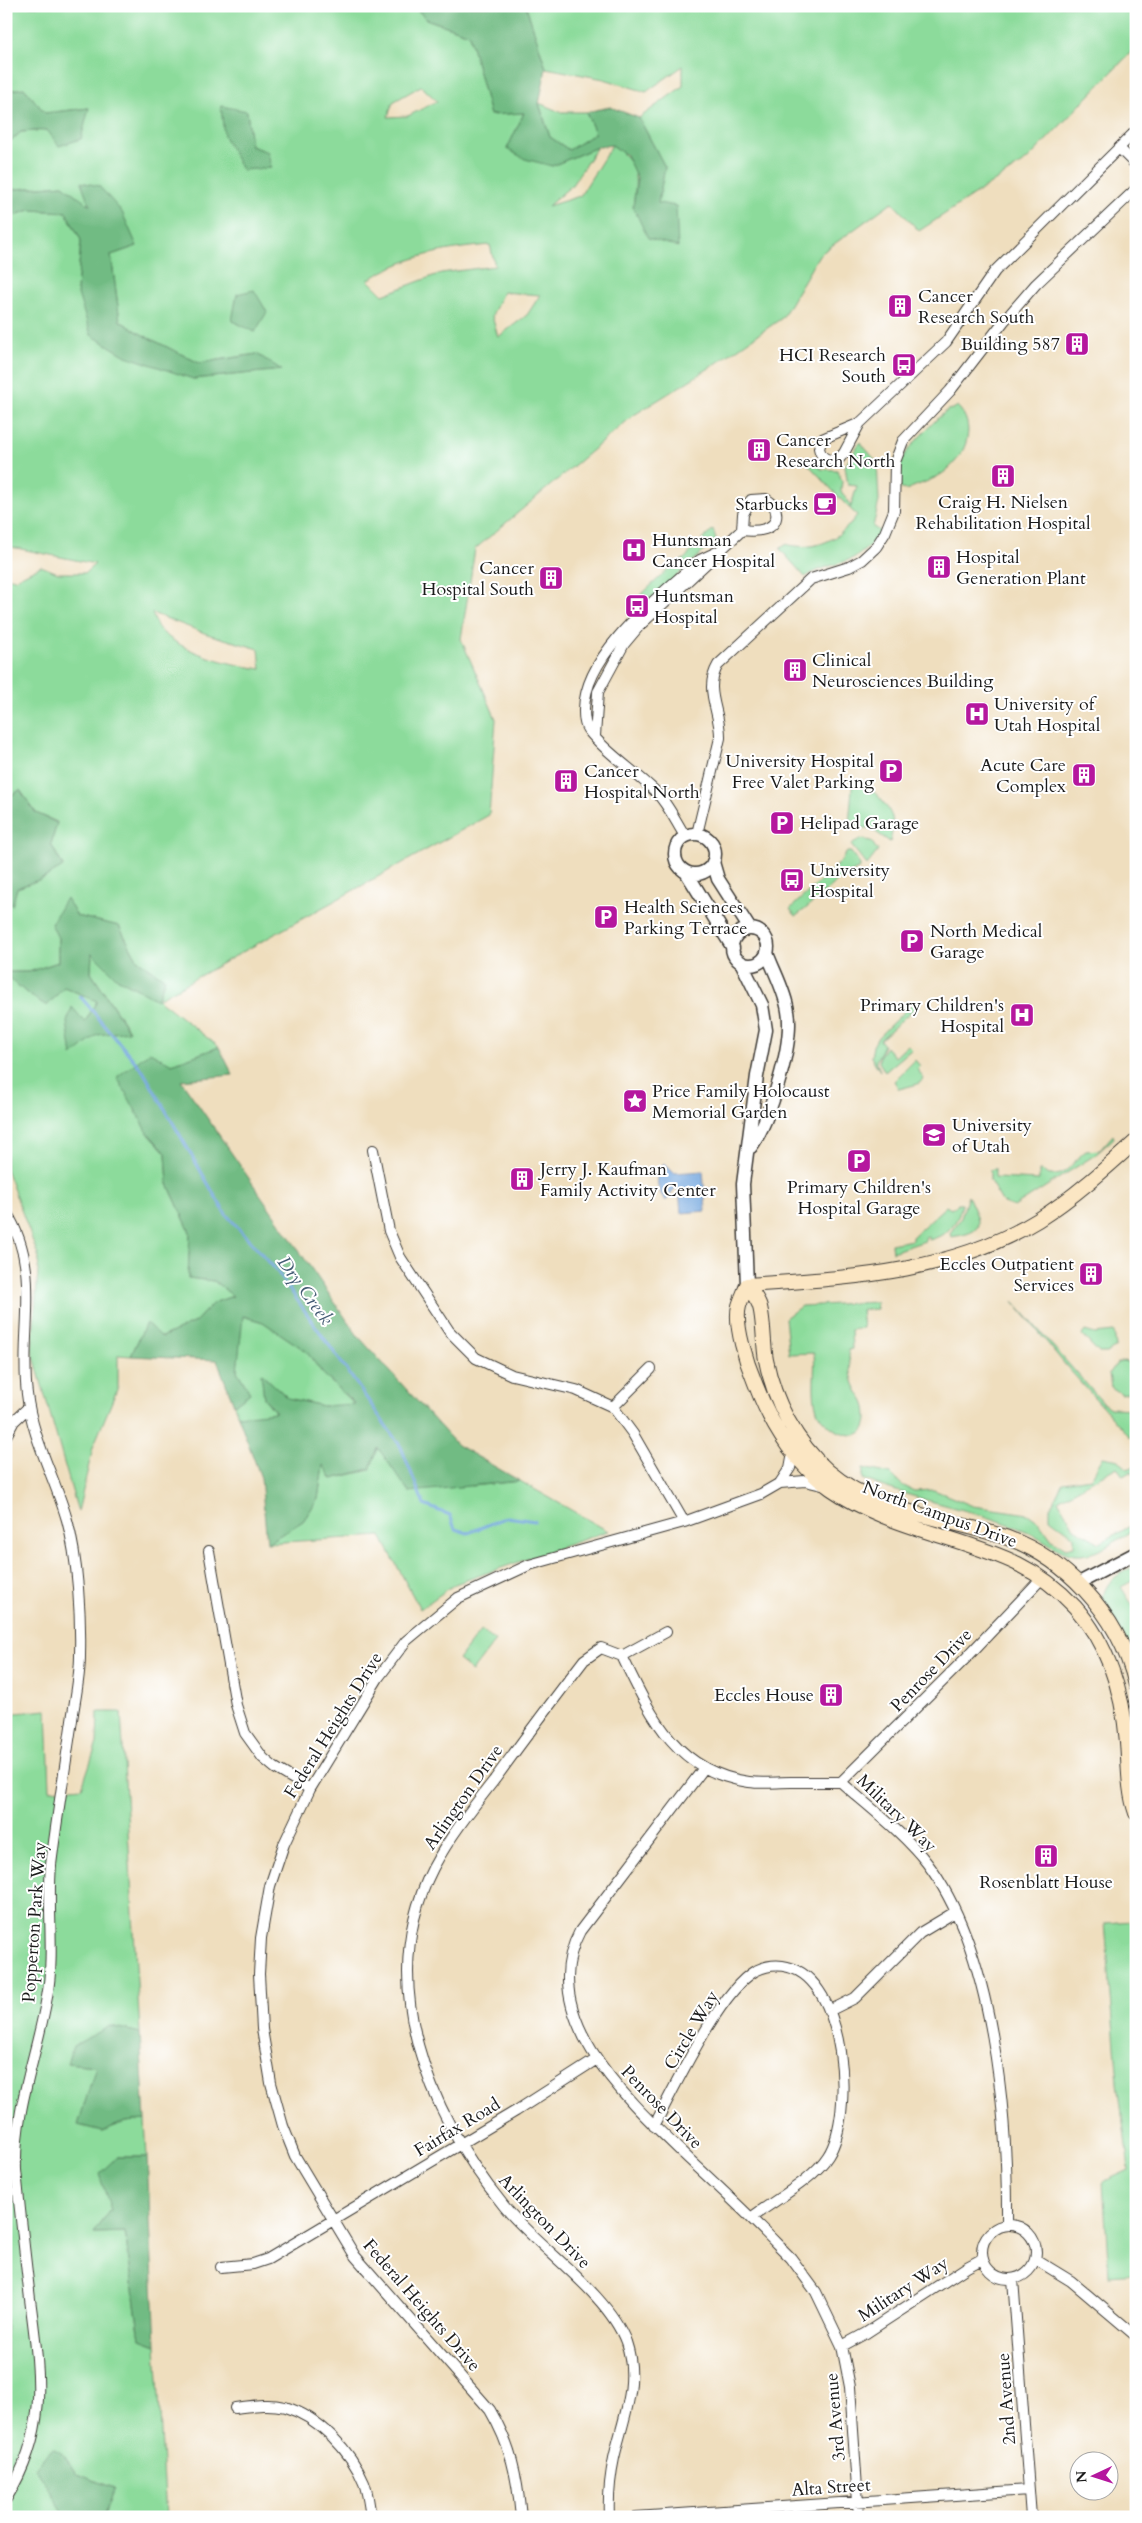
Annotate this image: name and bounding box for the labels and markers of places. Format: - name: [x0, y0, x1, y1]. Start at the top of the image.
- place label: Cancer Research South: [918, 284, 1034, 330]
- building icon: Cancer Research South: [887, 293, 913, 319]
- building icon: Building 587: [1064, 331, 1090, 357]
- place label: Building 587: [961, 332, 1060, 357]
- place label: HCI Research South: [779, 343, 886, 389]
- bus stop icon: HCI Research South: [891, 352, 917, 378]
- place label: Cancer Research North: [776, 428, 895, 474]
- building icon: Cancer Research North: [746, 437, 772, 463]
- building icon: Craig H. Nielsen Rehabilitation Hospital: [990, 463, 1016, 489]
- place label: Craig H. Nielsen Rehabilitation Hospital: [915, 490, 1091, 536]
- cafe icon: Starbucks: [812, 491, 838, 517]
- place label: Starbucks: [736, 492, 808, 517]
- place label: Huntsman Cancer Hospital: [652, 528, 775, 574]
- hospital icon: Huntsman Cancer Hospital: [621, 537, 647, 563]
- place label: Hospital Generation Plant: [956, 545, 1086, 591]
- building icon: Hospital Generation Plant: [926, 554, 952, 580]
- place label: Cancer Hospital South: [421, 556, 534, 602]
- building icon: Cancer Hospital South: [538, 565, 564, 591]
- place label: Huntsman Hospital: [654, 584, 735, 630]
- bus stop icon: Huntsman Hospital: [624, 593, 650, 619]
- place label: Clinical Neurosciences Building: [812, 648, 994, 694]
- building icon: Clinical Neurosciences Building: [782, 657, 808, 683]
- place label: University of Utah Hospital: [994, 692, 1101, 738]
- hospital icon: University of Utah Hospital: [964, 701, 990, 727]
- place label: University Hospital Free Valet Parking: [726, 749, 875, 795]
- place label: Acute Care Complex: [980, 753, 1066, 799]
- parking icon: University Hospital Free Valet Parking: [878, 758, 904, 784]
- place label: Cancer Hospital North: [584, 759, 700, 805]
- building icon: Acute Care Complex: [1071, 762, 1097, 788]
- building icon: Cancer Hospital North: [553, 768, 579, 794]
- parking icon: Helipad Garage: [769, 810, 795, 836]
- place label: Helipad Garage: [800, 811, 919, 836]
- place label: University Hospital: [810, 858, 891, 904]
- bus stop icon: University Hospital: [779, 867, 805, 893]
- place label: Health Sciences Parking Terrace: [624, 895, 748, 941]
- parking icon: Health Sciences Parking Terrace: [593, 904, 619, 930]
- place label: North Medical Garage: [930, 919, 1043, 965]
- parking icon: North Medical Garage: [899, 928, 925, 954]
- place label: Primary Children's Hospital: [860, 993, 1004, 1039]
- hospital icon: Primary Children's Hospital: [1009, 1002, 1035, 1028]
- place label: Price Family Holocaust Memorial Garden: [652, 1079, 830, 1125]
- place icon: Price Family Holocaust Memorial Garden: [622, 1088, 648, 1114]
- place label: University of Utah: [952, 1113, 1033, 1159]
- school or university icon: University of Utah: [921, 1122, 947, 1148]
- parking icon: Primary Children's Hospital Garage: [846, 1148, 872, 1174]
- place label: Jerry J. Kaufman Family Activity Center: [537, 1157, 716, 1203]
- building icon: Jerry J. Kaufman Family Activity Center: [509, 1166, 535, 1192]
- place label: Primary Children's Hospital Garage: [787, 1175, 931, 1221]
- place label: Eccles Outpatient Services: [940, 1252, 1074, 1298]
- building icon: Eccles Outpatient Services: [1078, 1261, 1104, 1287]
- building icon: Eccles House: [818, 1682, 844, 1708]
- place label: Eccles House: [714, 1683, 814, 1708]
- building icon: Rosenblatt House: [1033, 1843, 1059, 1869]
- place label: Rosenblatt House: [979, 1870, 1113, 1895]

